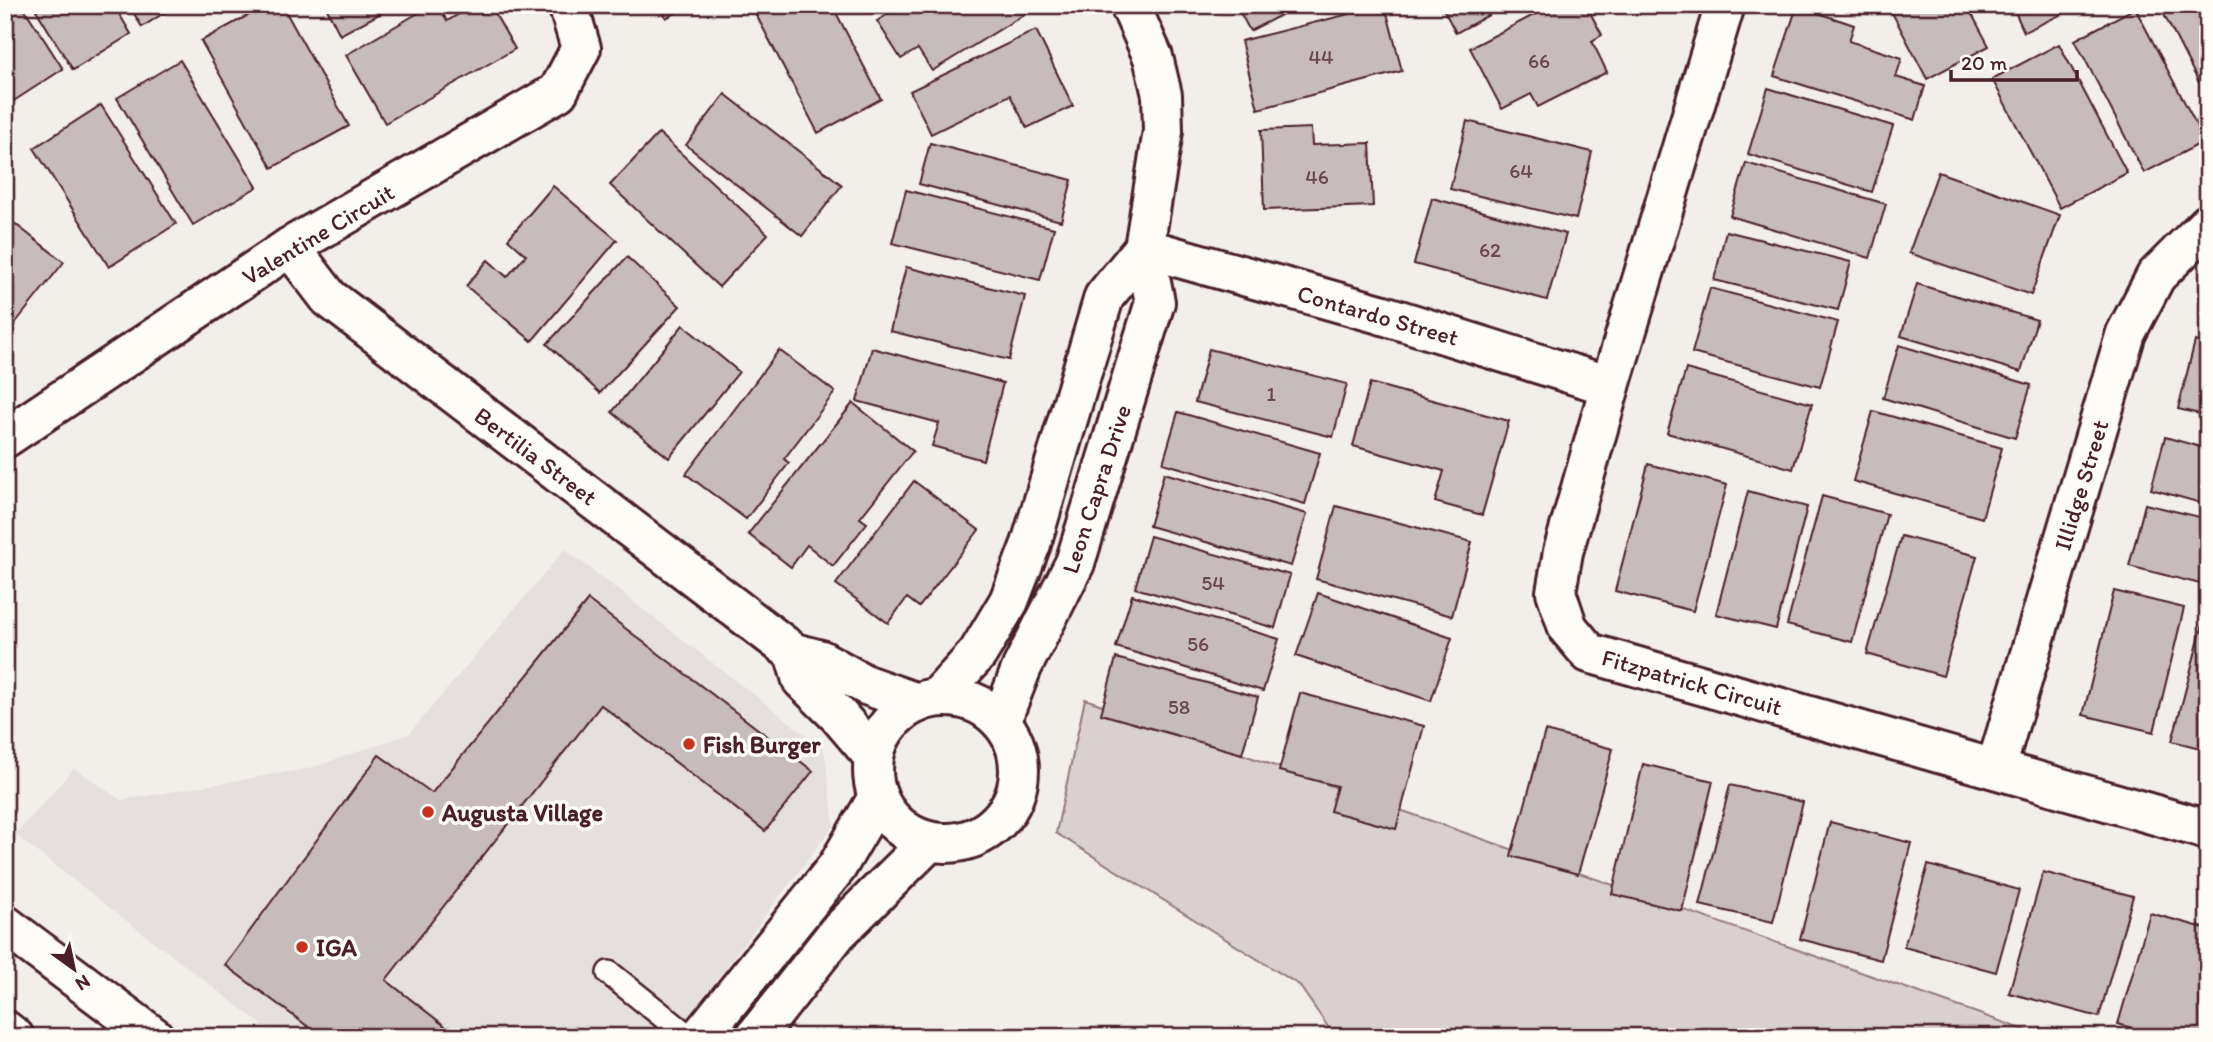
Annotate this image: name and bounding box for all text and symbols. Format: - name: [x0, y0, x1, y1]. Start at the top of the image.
- scale bar: [1951, 38, 2076, 82]
- house number: 44: [1308, 44, 1334, 69]
- house number: 66: [1528, 48, 1550, 73]
- text: 20 m: [1961, 50, 2008, 75]
- house number: 64: [1509, 158, 1533, 183]
- house number: 46: [1305, 164, 1329, 189]
- street label: Valentine Circuit: [237, 177, 399, 291]
- house number: 62: [1479, 237, 1501, 262]
- street label: Contardo Street: [1294, 278, 1462, 352]
- house number: 1: [1266, 381, 1276, 406]
- street label: Bertilia Street: [469, 401, 603, 511]
- street label: Leon Capra Drive: [1055, 401, 1137, 577]
- street label: Illidge Street: [2047, 416, 2115, 554]
- house number: 54: [1201, 570, 1225, 595]
- house number: 56: [1187, 631, 1209, 656]
- street label: Fitzpatrick Circuit: [1598, 642, 1786, 722]
- house number: 58: [1168, 694, 1190, 719]
- place label: Fish Burger: [703, 730, 821, 760]
- marker: Fish Burger: [681, 736, 697, 752]
- place label: Augusta Village: [441, 798, 603, 828]
- marker: Augusta Village: [420, 804, 436, 820]
- place label: IGA: [316, 933, 358, 962]
- north arrow: [38, 934, 108, 1004]
- marker: IGA: [294, 939, 310, 955]
- text: N: [71, 970, 95, 996]

